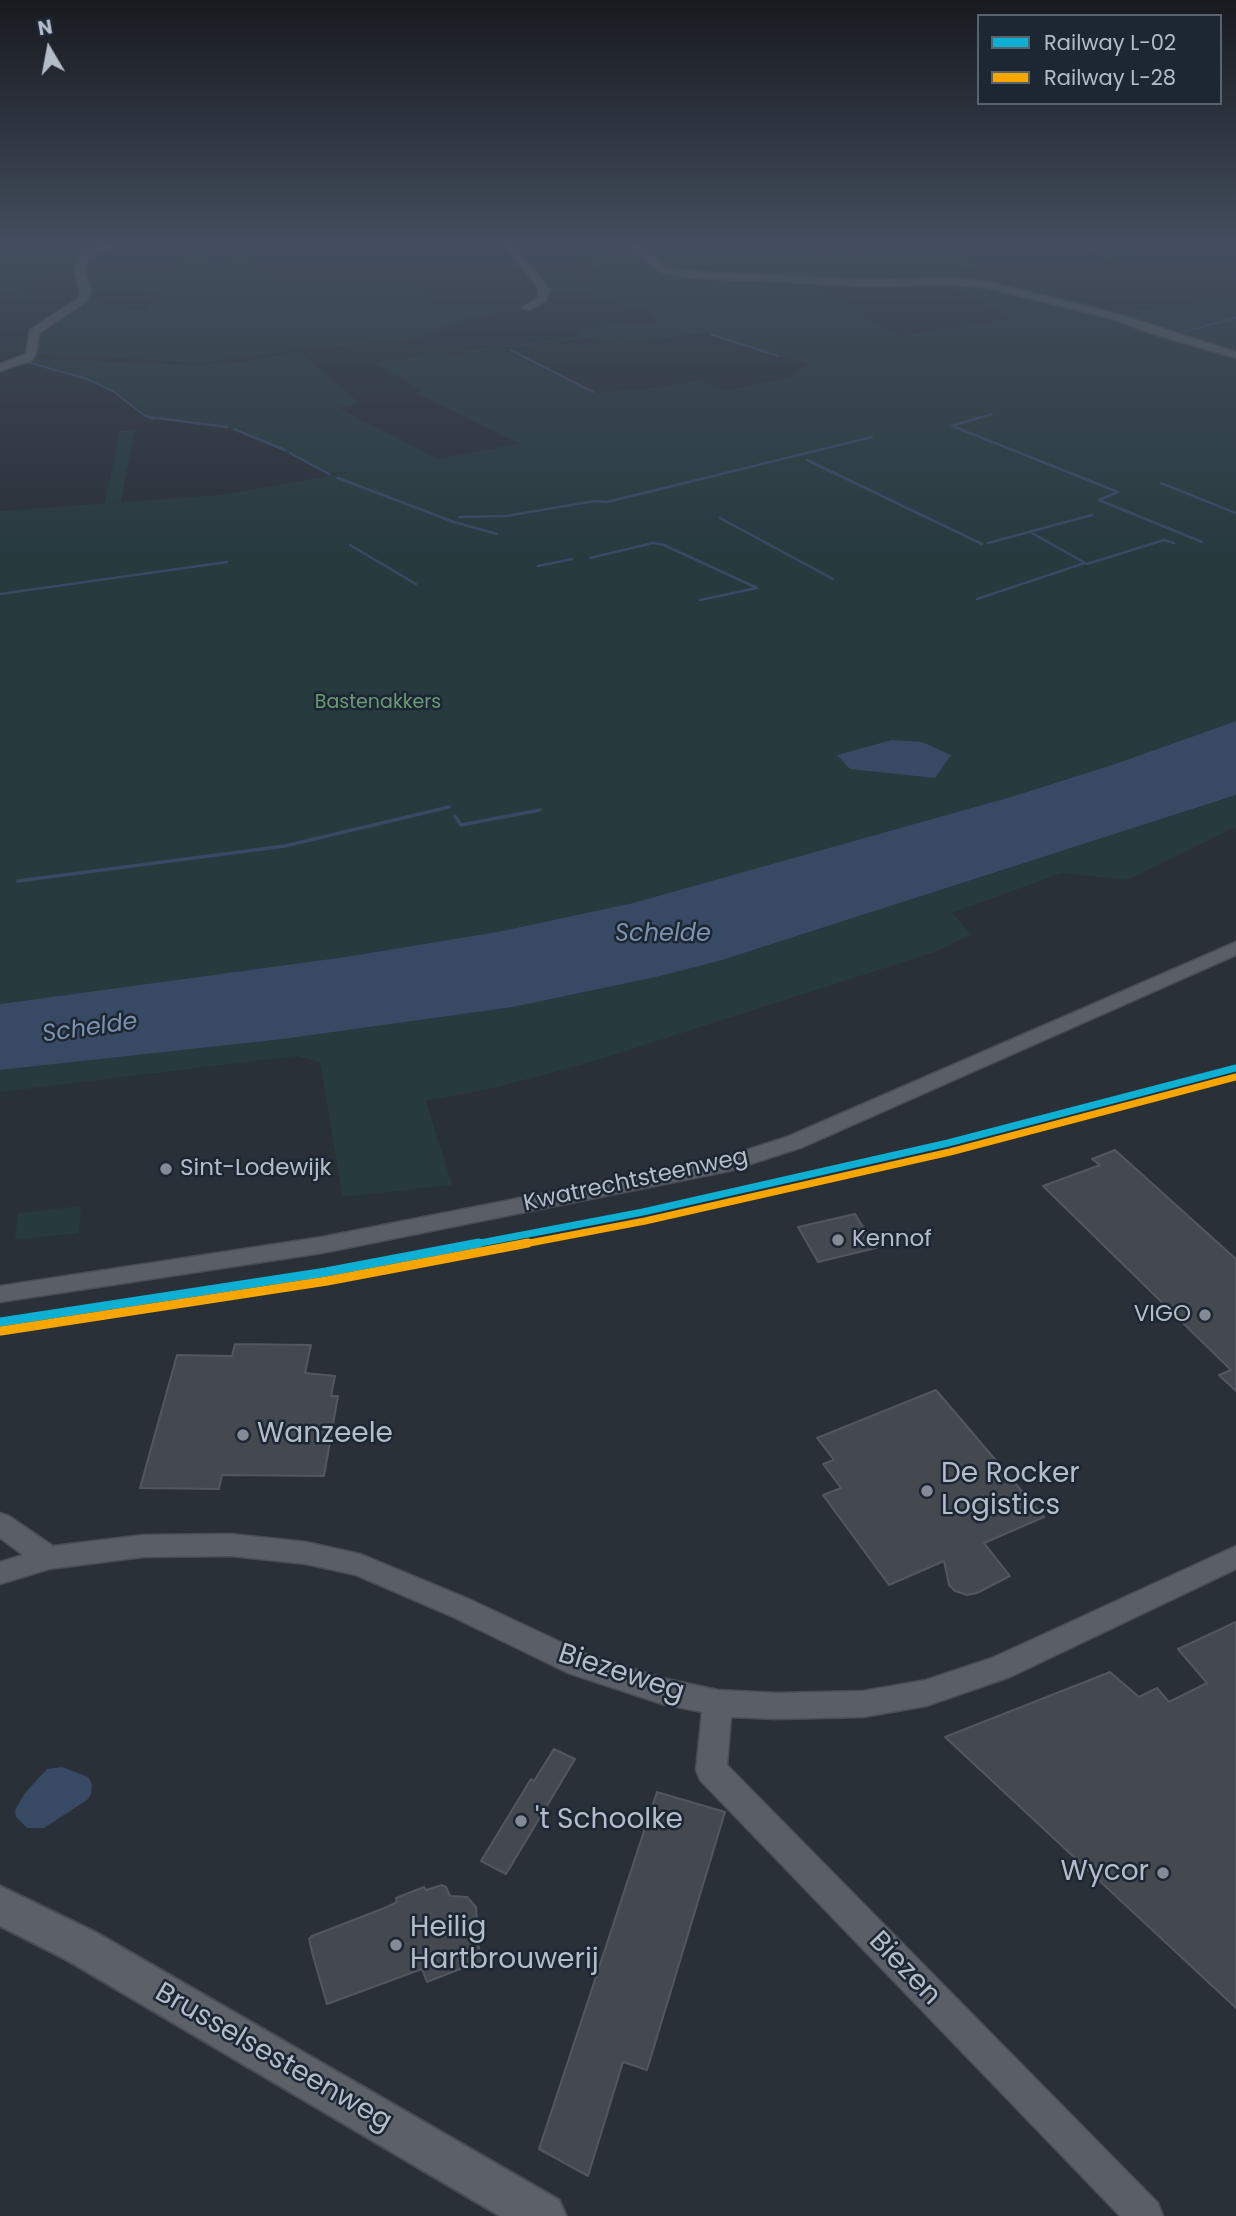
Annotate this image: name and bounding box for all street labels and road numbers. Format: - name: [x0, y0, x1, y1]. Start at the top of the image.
- street label: Kwatrechtsteenweg: [521, 1144, 751, 1218]
- street label: Biezeweg: [554, 1638, 688, 1710]
- street label: Biezen: [861, 1925, 947, 2013]
- street label: Brusselsesteenweg: [149, 1977, 397, 2139]

